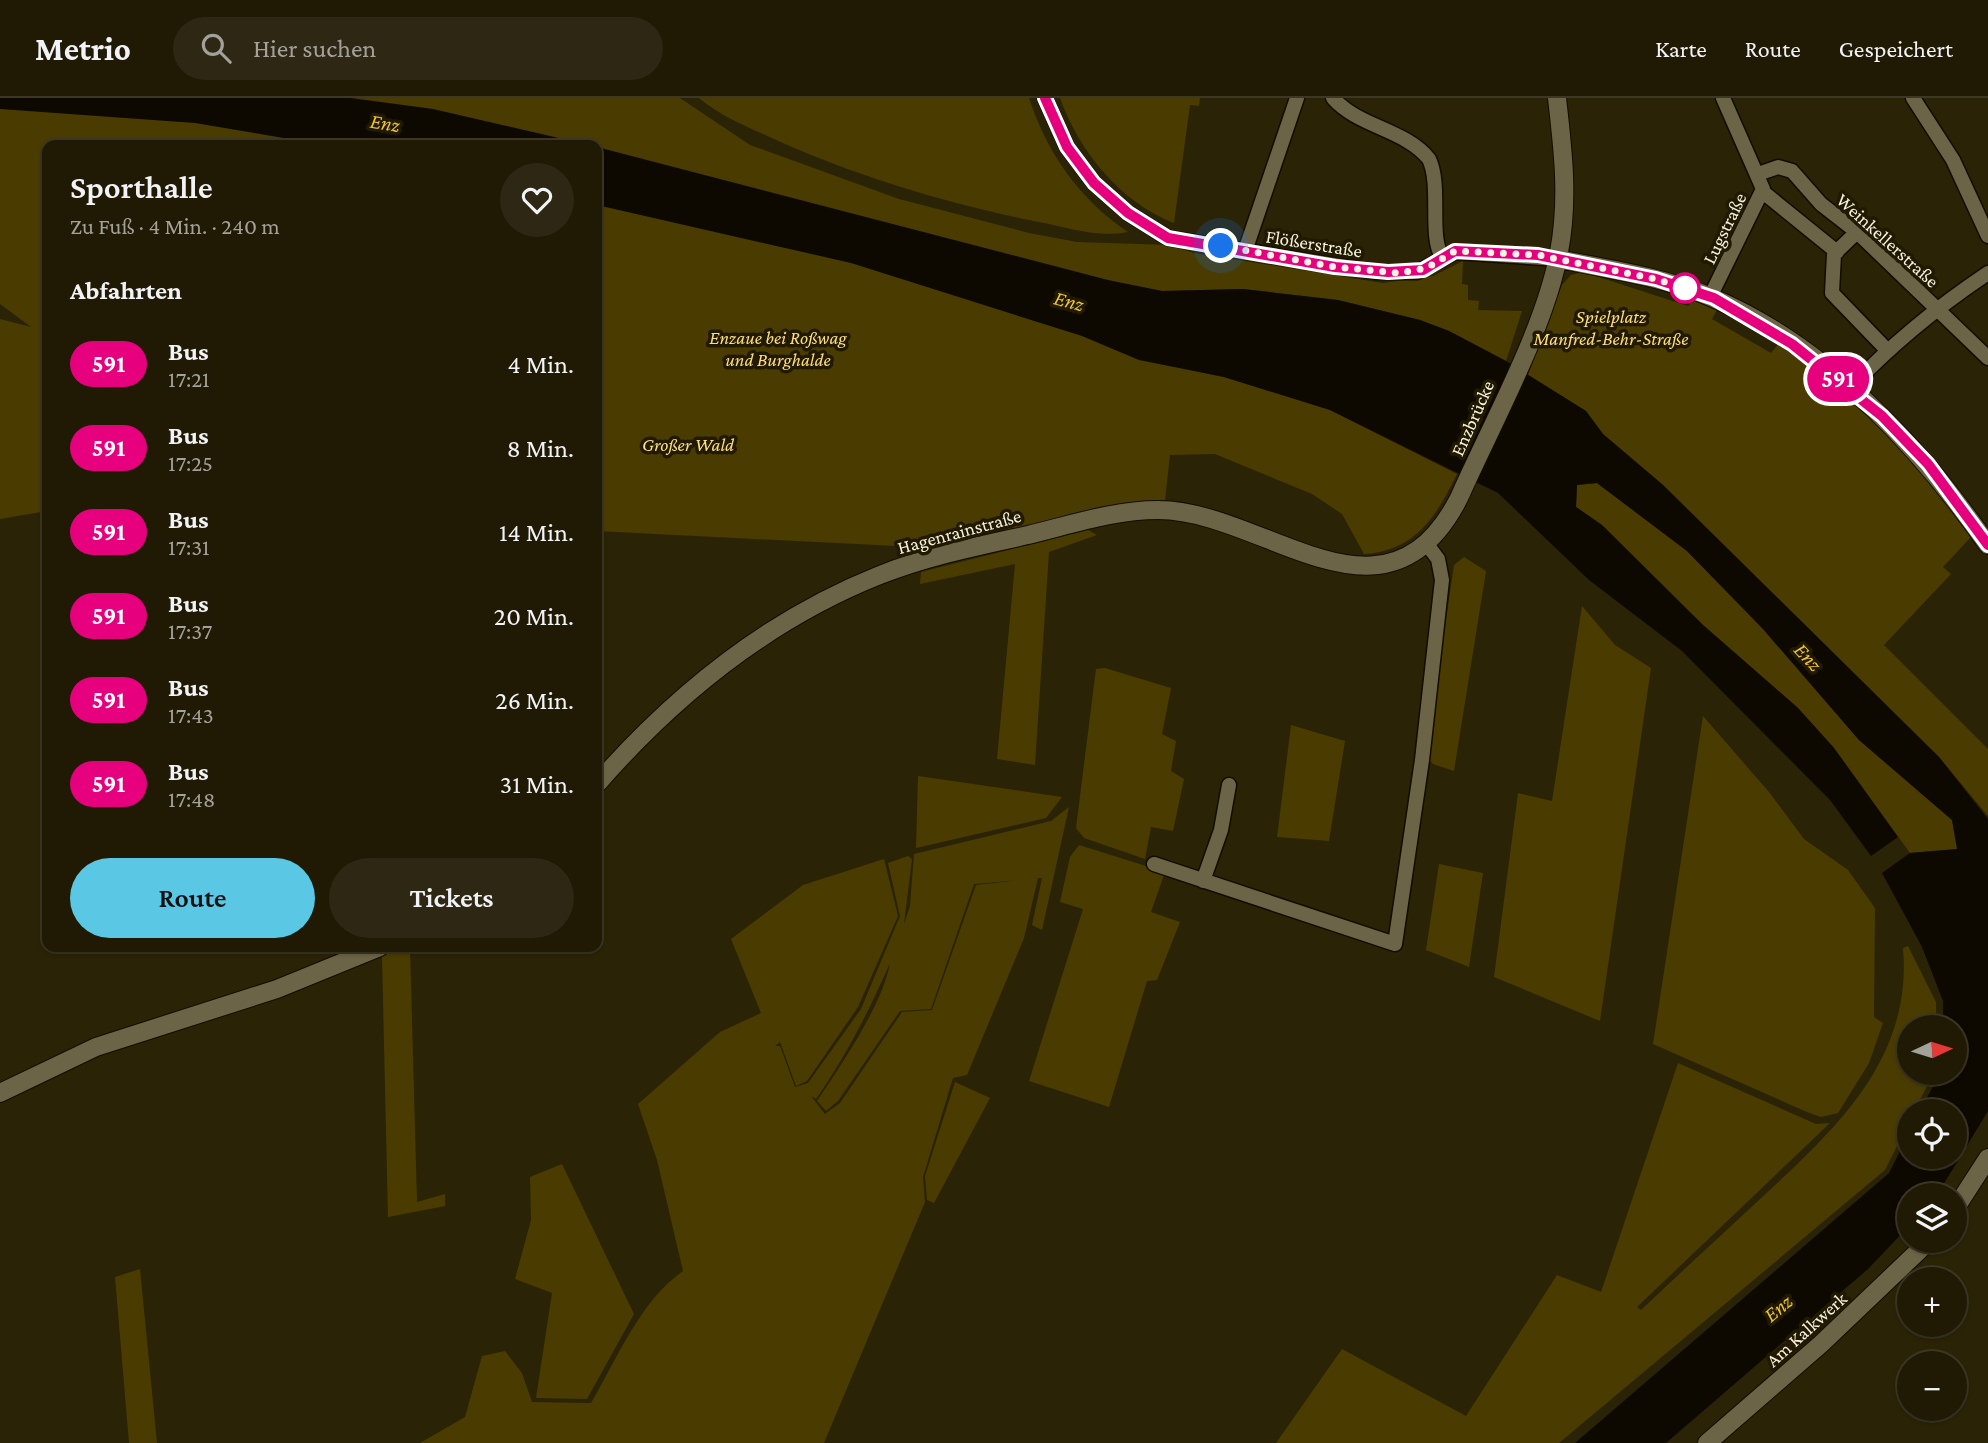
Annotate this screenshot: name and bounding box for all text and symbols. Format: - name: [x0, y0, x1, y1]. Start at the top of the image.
- search box: [173, 17, 663, 80]
- icon: search: [197, 29, 235, 67]
- text: Metrio: [35, 30, 131, 67]
- text: Hier suchen: [253, 34, 376, 63]
- text: Karte: [1655, 35, 1707, 62]
- text: Route: [1745, 35, 1801, 62]
- text: Gespeichert: [1839, 35, 1953, 62]
- water label: Enz: [368, 109, 403, 137]
- button: heart: [500, 163, 574, 237]
- text: Sporthalle: [70, 168, 213, 205]
- street label: Lugstraße: [1698, 189, 1751, 267]
- street label: Weinkellerstraße: [1832, 189, 1943, 292]
- text: Zu Fuß · 4 Min. · 240 m: [70, 213, 280, 239]
- street label: Flößerstraße: [1264, 226, 1364, 261]
- your location: [1203, 228, 1238, 263]
- unlabelled marker: [1670, 273, 1700, 303]
- text: Abfahrten: [70, 276, 182, 305]
- water label: Enz: [1051, 286, 1088, 317]
- park label: Spielplatz Manfred-Behr-Straße: [1533, 306, 1688, 349]
- park label: Enzaue bei Roßwag und Burghalde: [709, 327, 847, 370]
- text: Bus: [168, 337, 209, 366]
- text: 591: [92, 350, 125, 377]
- text: 4 Min.: [508, 350, 574, 379]
- line badge: 591: [1798, 356, 1878, 402]
- text: 591: [1821, 365, 1855, 392]
- text: 17:21: [168, 366, 210, 392]
- street label: Enzbrücke: [1447, 377, 1498, 459]
- text: Bus: [168, 421, 209, 450]
- text: 591: [92, 434, 125, 461]
- text: 8 Min.: [507, 434, 574, 463]
- park label: Großer Wald: [642, 434, 735, 455]
- text: 17:25: [168, 450, 213, 476]
- text: Bus: [168, 505, 209, 534]
- street label: Hagenrainstraße: [895, 505, 1023, 558]
- text: 591: [92, 518, 125, 545]
- text: 14 Min.: [499, 518, 574, 547]
- text: 17:31: [168, 534, 210, 560]
- text: Bus: [168, 589, 209, 618]
- text: 591: [92, 602, 125, 629]
- text: 20 Min.: [494, 602, 574, 631]
- text: 17:37: [168, 618, 212, 644]
- water label: Enz: [1789, 638, 1828, 677]
- text: Bus: [168, 673, 209, 702]
- text: 591: [92, 686, 125, 713]
- text: 26 Min.: [495, 686, 574, 715]
- text: 17:43: [168, 702, 214, 728]
- text: Bus: [168, 757, 209, 786]
- text: 591: [92, 770, 125, 797]
- text: 31 Min.: [500, 770, 574, 799]
- text: 17:48: [168, 786, 215, 812]
- button: Route: [70, 858, 315, 938]
- button: Tickets: [329, 858, 574, 938]
- north arrow: [1897, 1015, 1967, 1085]
- map controls: [1897, 1015, 1967, 1421]
- button: locate: [1897, 1099, 1967, 1169]
- button: layers: [1897, 1183, 1967, 1253]
- button: +: [1897, 1267, 1967, 1337]
- street label: Am Kalkwerk: [1762, 1287, 1851, 1371]
- water label: Enz: [1759, 1289, 1798, 1327]
- button: −: [1897, 1351, 1967, 1421]

